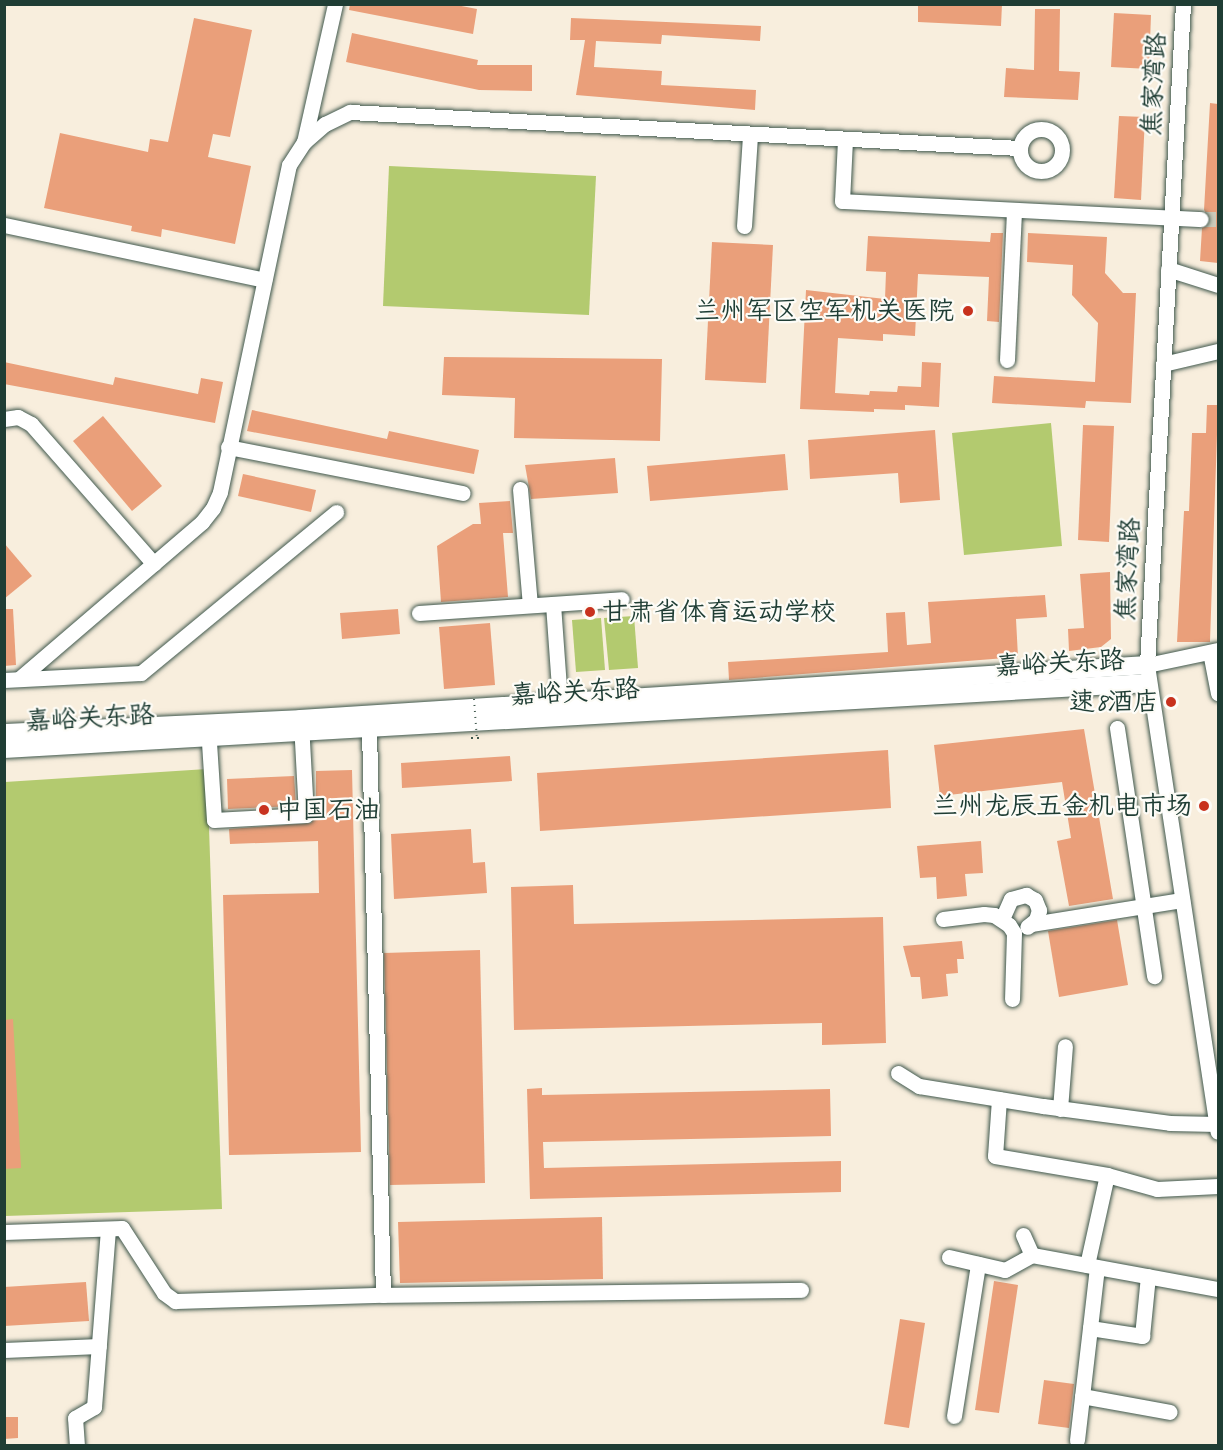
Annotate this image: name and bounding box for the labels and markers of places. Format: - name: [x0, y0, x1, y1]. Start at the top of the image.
- place label: 兰州军区空军机关医院: [694, 295, 954, 327]
- marker: 兰州军区空军机关医院: [959, 302, 977, 320]
- place label: 甘肃省体育运动学校: [602, 596, 836, 628]
- marker: 甘肃省体育运动学校: [583, 605, 597, 619]
- place label: 速8酒店: [1069, 686, 1159, 718]
- marker: 速8酒店: [1164, 695, 1178, 709]
- place label: 兰州龙辰五金机电市场: [932, 790, 1192, 822]
- place label: 中国石油: [276, 794, 380, 826]
- marker: 兰州龙辰五金机电市场: [1197, 799, 1211, 813]
- marker: 中国石油: [257, 803, 271, 817]

